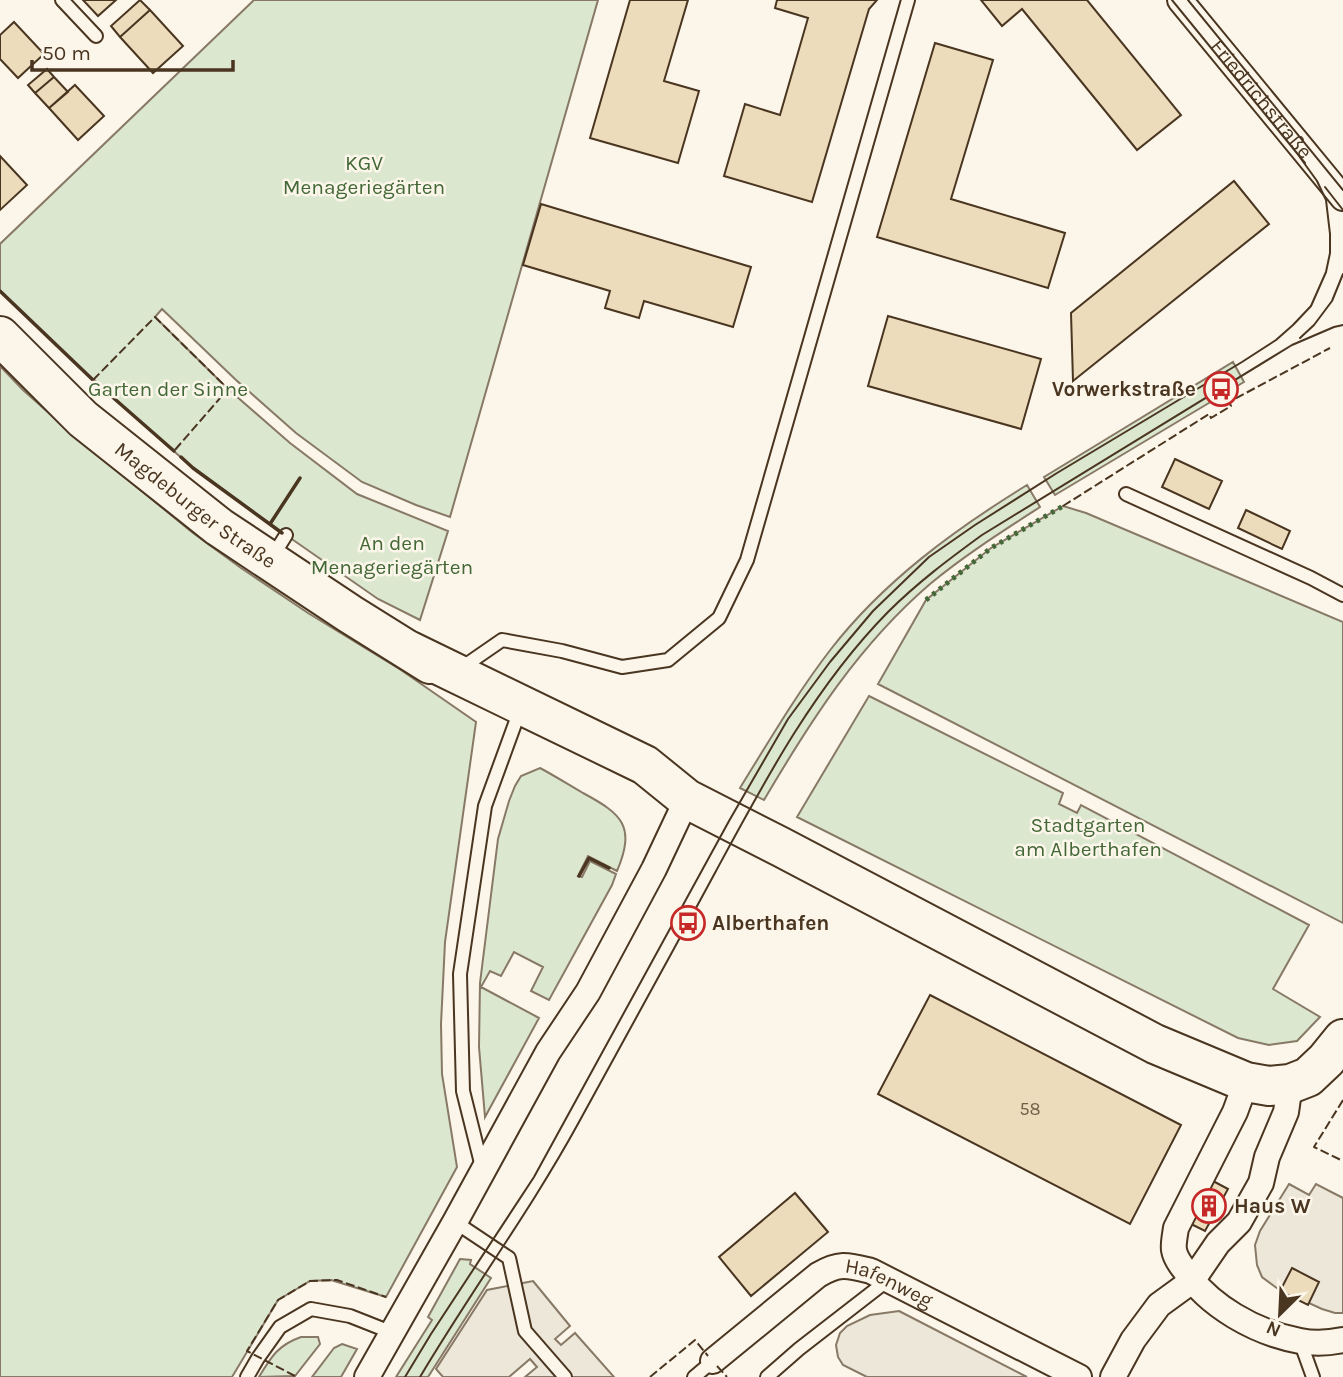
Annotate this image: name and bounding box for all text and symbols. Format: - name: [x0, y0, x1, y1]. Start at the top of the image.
- scale bar: [32, 28, 233, 72]
- street label: Friedrichstraße: [1205, 34, 1317, 163]
- text: 50 m: [42, 41, 91, 65]
- park label: KGV Menageriegärten: [283, 151, 445, 199]
- bus stop icon: Vorwerkstraße: [1202, 370, 1240, 408]
- park label: Garten der Sinne: [88, 377, 248, 401]
- place label: Vorwerkstraße: [1052, 377, 1196, 401]
- street label: Magdeburger Straße: [110, 437, 280, 573]
- park label: An den Menageriegärten: [311, 531, 473, 579]
- park label: Stadtgarten am Alberthafen: [1014, 813, 1162, 861]
- bus stop icon: Alberthafen: [669, 904, 707, 942]
- place label: Alberthafen: [712, 911, 829, 935]
- house number: 58: [1019, 1098, 1041, 1120]
- building icon: Haus W: [1190, 1187, 1228, 1225]
- place label: Haus W: [1234, 1194, 1311, 1218]
- street label: Hafenweg: [843, 1254, 937, 1313]
- north arrow: [1245, 1279, 1315, 1349]
- text: N: [1263, 1316, 1284, 1341]

